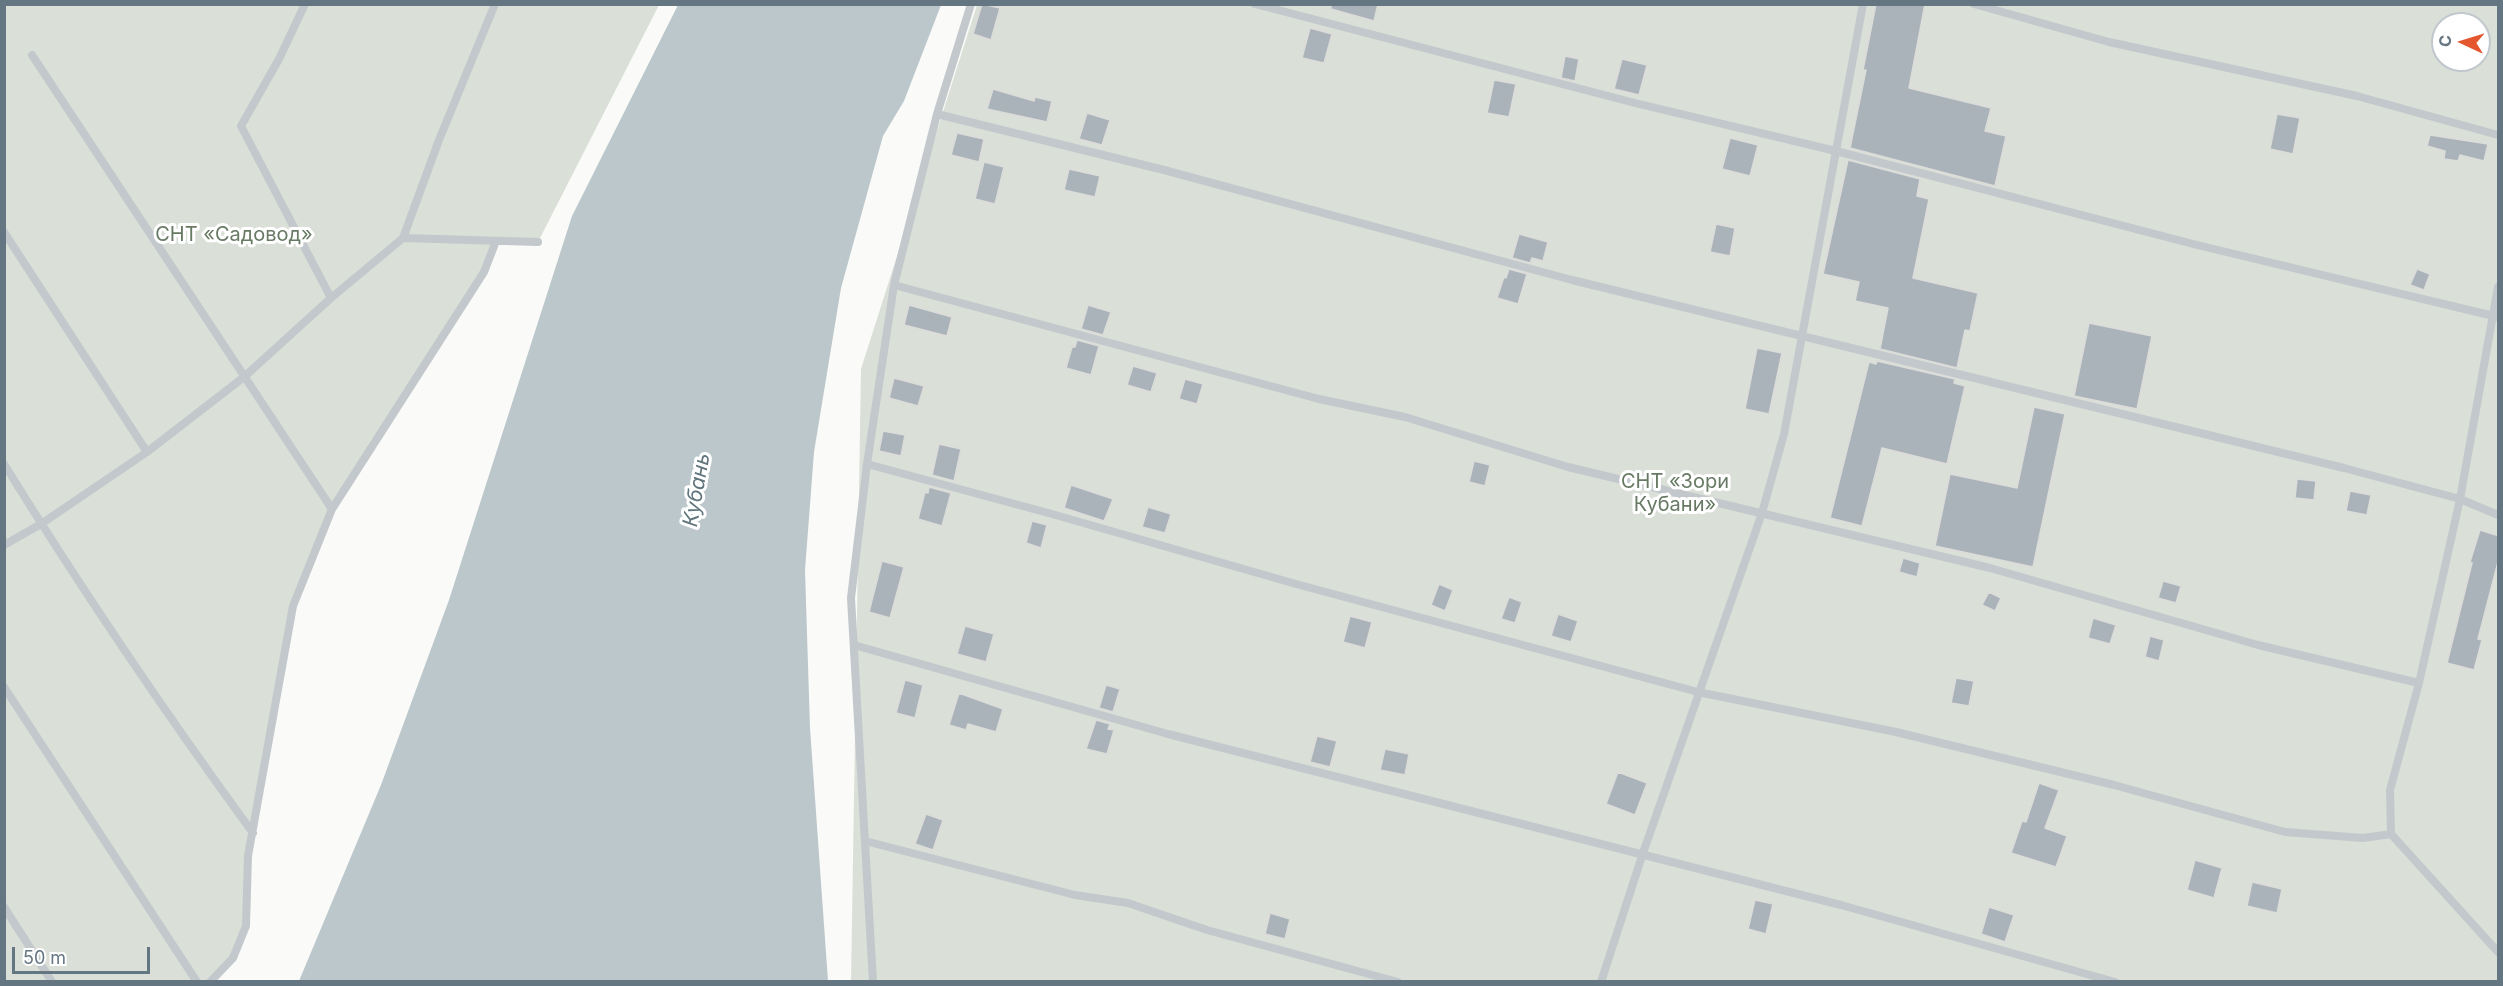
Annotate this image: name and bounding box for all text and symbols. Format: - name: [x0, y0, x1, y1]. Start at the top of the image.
- north arrow: [2431, 12, 2491, 72]
- text: С: [2435, 34, 2455, 47]
- park label: СНТ «Садовод»: [155, 223, 313, 247]
- water label: Кубань: [678, 451, 716, 529]
- park label: СНТ «Зори Кубани»: [1621, 470, 1729, 517]
- scale bar: [15, 935, 153, 973]
- text: 50 m: [23, 947, 66, 968]

